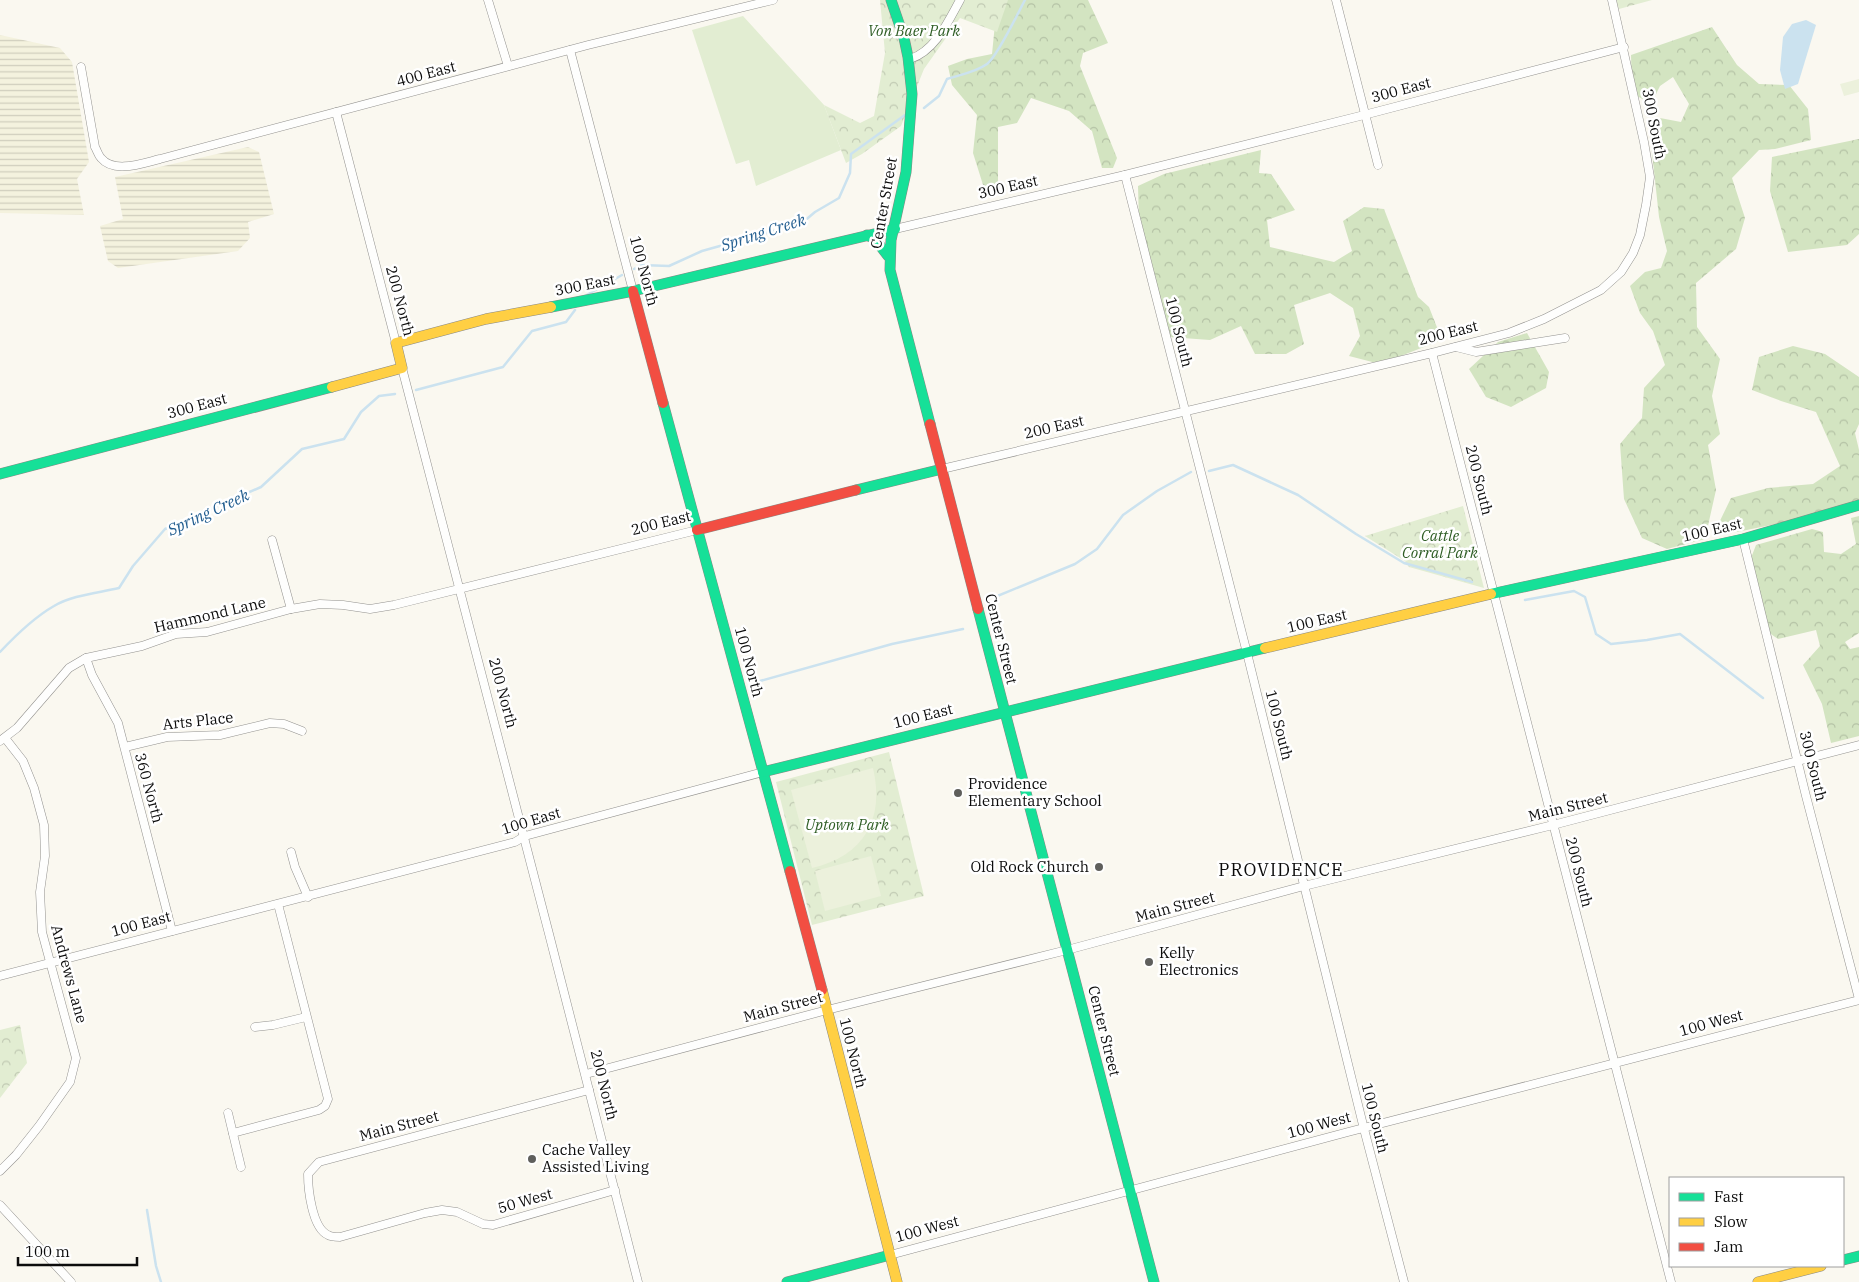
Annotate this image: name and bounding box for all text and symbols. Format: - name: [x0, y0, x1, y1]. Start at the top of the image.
- park label: Von Baer Park: [868, 21, 960, 40]
- street label: 400 East: [394, 56, 458, 91]
- street label: 300 East: [1369, 72, 1433, 107]
- street label: 300 South: [1638, 87, 1671, 161]
- street label: Center Street: [866, 156, 901, 250]
- street label: 300 East: [976, 170, 1040, 203]
- water label: Spring Creek: [717, 209, 808, 255]
- street label: 100 North: [626, 234, 663, 308]
- street label: 200 North: [382, 264, 419, 338]
- street label: 300 East: [553, 269, 617, 300]
- street label: 100 South: [1162, 295, 1197, 369]
- street label: 200 East: [1416, 316, 1480, 349]
- street label: 300 East: [165, 388, 229, 423]
- street label: 200 East: [1022, 410, 1086, 443]
- street label: 200 South: [1462, 443, 1497, 517]
- water label: Spring Creek: [163, 484, 253, 540]
- street label: 200 East: [629, 506, 693, 539]
- street label: 100 East: [1680, 513, 1744, 546]
- park label: Cattle Corral Park: [1402, 526, 1478, 562]
- street label: Hammond Lane: [152, 592, 268, 637]
- street label: Center Street: [981, 592, 1022, 686]
- street label: 100 East: [1285, 604, 1349, 637]
- street label: 100 North: [731, 625, 768, 699]
- street label: 200 North: [485, 656, 522, 730]
- street label: 100 South: [1262, 688, 1297, 762]
- street label: 100 East: [891, 699, 955, 732]
- street label: Arts Place: [162, 707, 234, 734]
- street label: 300 South: [1796, 729, 1831, 803]
- street label: 360 North: [131, 751, 168, 825]
- place label: Providence Elementary School: [968, 774, 1102, 810]
- marker: Providence Elementary School: [952, 787, 964, 799]
- street label: Main Street: [1526, 787, 1610, 826]
- street label: 100 East: [499, 803, 563, 838]
- park label: Uptown Park: [805, 815, 889, 834]
- street label: 200 South: [1562, 835, 1597, 909]
- place label: Old Rock Church: [971, 857, 1089, 876]
- district label: PROVIDENCE: [1218, 858, 1344, 881]
- marker: Old Rock Church: [1093, 861, 1105, 873]
- street label: Main Street: [1133, 887, 1217, 926]
- street label: 100 East: [109, 906, 173, 941]
- street label: Andrews Lane: [47, 923, 92, 1025]
- place label: Kelly Electronics: [1159, 943, 1239, 979]
- marker: Kelly Electronics: [1143, 956, 1155, 968]
- street label: Center Street: [1084, 984, 1125, 1078]
- street label: Main Street: [741, 987, 825, 1026]
- street label: 100 West: [1677, 1005, 1745, 1040]
- street label: 100 North: [836, 1016, 871, 1090]
- street label: 200 North: [587, 1048, 622, 1122]
- street label: 100 South: [1358, 1081, 1393, 1155]
- street label: Main Street: [357, 1106, 441, 1145]
- street label: 100 West: [1285, 1107, 1353, 1142]
- place label: Cache Valley Assisted Living: [542, 1140, 649, 1176]
- marker: Cache Valley Assisted Living: [526, 1153, 538, 1165]
- legend: [1669, 1177, 1844, 1267]
- street label: 50 West: [495, 1184, 554, 1217]
- text: Fast: [1714, 1187, 1744, 1206]
- street label: 100 West: [893, 1211, 961, 1246]
- text: Slow: [1714, 1212, 1748, 1231]
- scale bar: [18, 1234, 136, 1266]
- text: Jam: [1714, 1237, 1743, 1256]
- text: 100 m: [25, 1242, 70, 1261]

